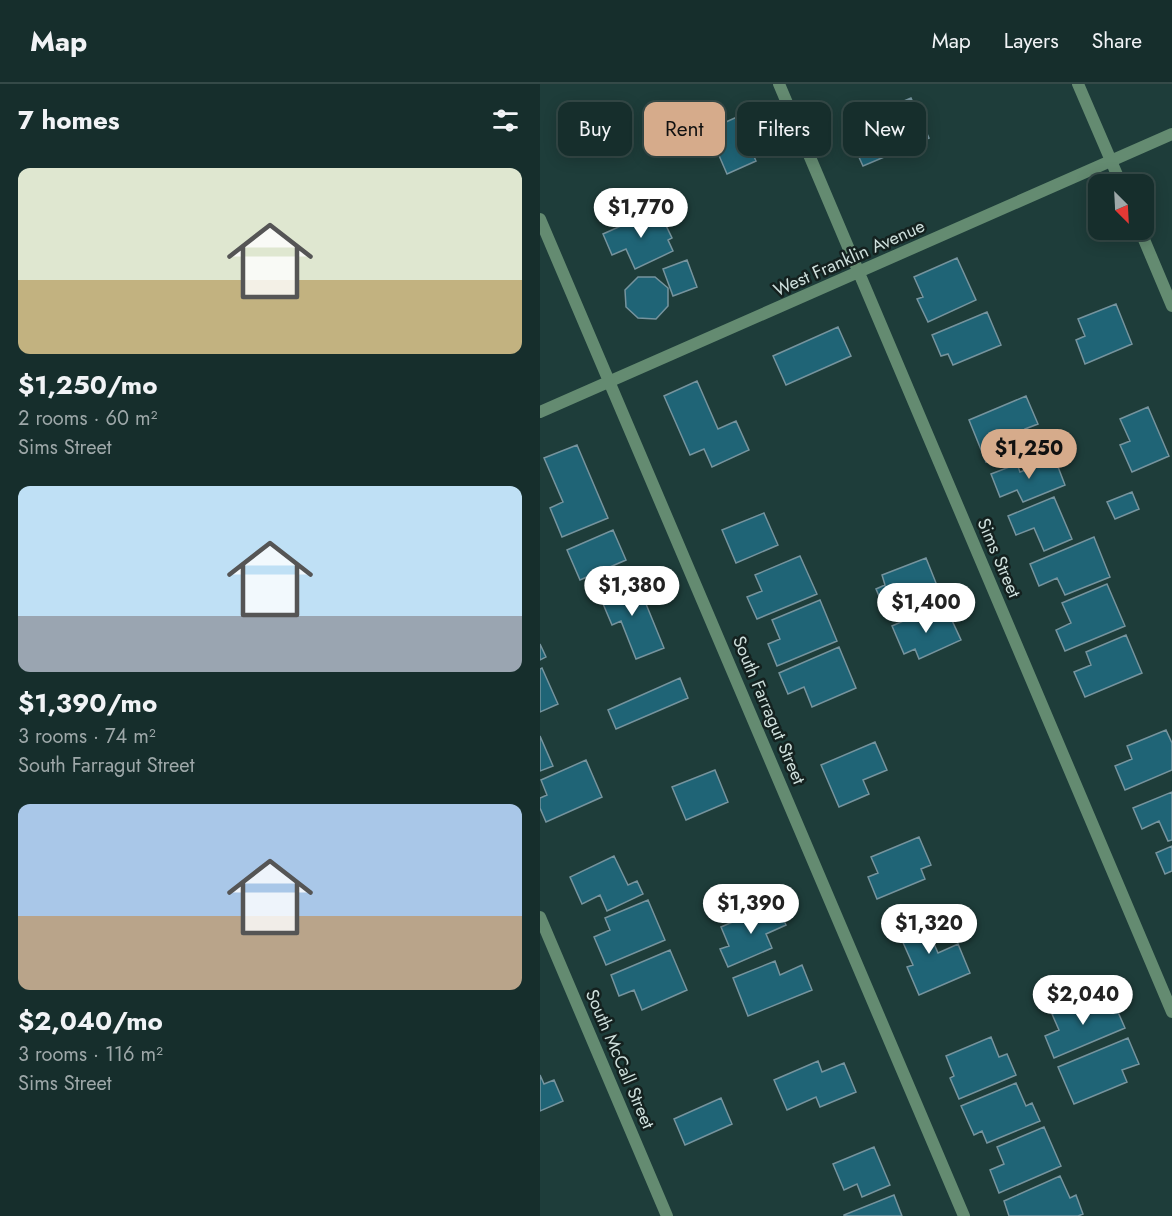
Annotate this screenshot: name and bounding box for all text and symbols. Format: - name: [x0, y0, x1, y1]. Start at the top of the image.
- text: Map: [30, 21, 87, 62]
- text: Map: [932, 26, 971, 56]
- text: Layers: [1004, 26, 1059, 56]
- text: Share: [1092, 26, 1142, 56]
- text: 7 homes: [18, 101, 120, 139]
- chip: Buy: [558, 102, 632, 156]
- chip: Rent: [644, 102, 725, 156]
- chip: Filters: [737, 102, 831, 156]
- chip: New: [843, 102, 926, 156]
- icon: filters: [489, 104, 522, 137]
- north arrow: [1088, 174, 1154, 240]
- map controls: [1088, 174, 1154, 240]
- pin: $1,770: [592, 188, 690, 239]
- text: $1,770: [608, 193, 674, 222]
- icon: home: [216, 207, 324, 315]
- street label: West Franklin Avenue: [769, 213, 929, 303]
- text: $1,250/mo: [18, 366, 158, 404]
- text: 2 rooms · 60 m²: [18, 404, 157, 433]
- pin: $1,250: [980, 429, 1078, 480]
- text: Sims Street: [18, 433, 112, 462]
- text: $1,250: [995, 434, 1063, 463]
- street label: Sims Street: [971, 514, 1028, 602]
- icon: home: [216, 525, 324, 633]
- pin: $1,380: [583, 566, 681, 617]
- text: $1,380: [598, 571, 666, 600]
- pin: $1,400: [877, 583, 975, 634]
- text: $1,400: [891, 588, 961, 617]
- street label: South Farragut Street: [726, 632, 812, 789]
- text: $1,390/mo: [18, 684, 157, 722]
- text: 3 rooms · 74 m²: [18, 722, 156, 751]
- text: South Farragut Street: [18, 751, 194, 780]
- icon: home: [216, 843, 324, 951]
- pin: $1,390: [702, 884, 800, 935]
- text: $1,390: [717, 889, 785, 918]
- pin: $1,320: [880, 904, 978, 955]
- text: $1,320: [895, 909, 963, 938]
- pin: $2,040: [1034, 975, 1132, 1026]
- text: $2,040: [1047, 980, 1119, 1009]
- street label: South McCall Street: [579, 985, 661, 1133]
- text: $2,040/mo: [18, 1002, 163, 1040]
- text: 3 rooms · 116 m²: [18, 1040, 163, 1069]
- text: Sims Street: [18, 1069, 112, 1098]

